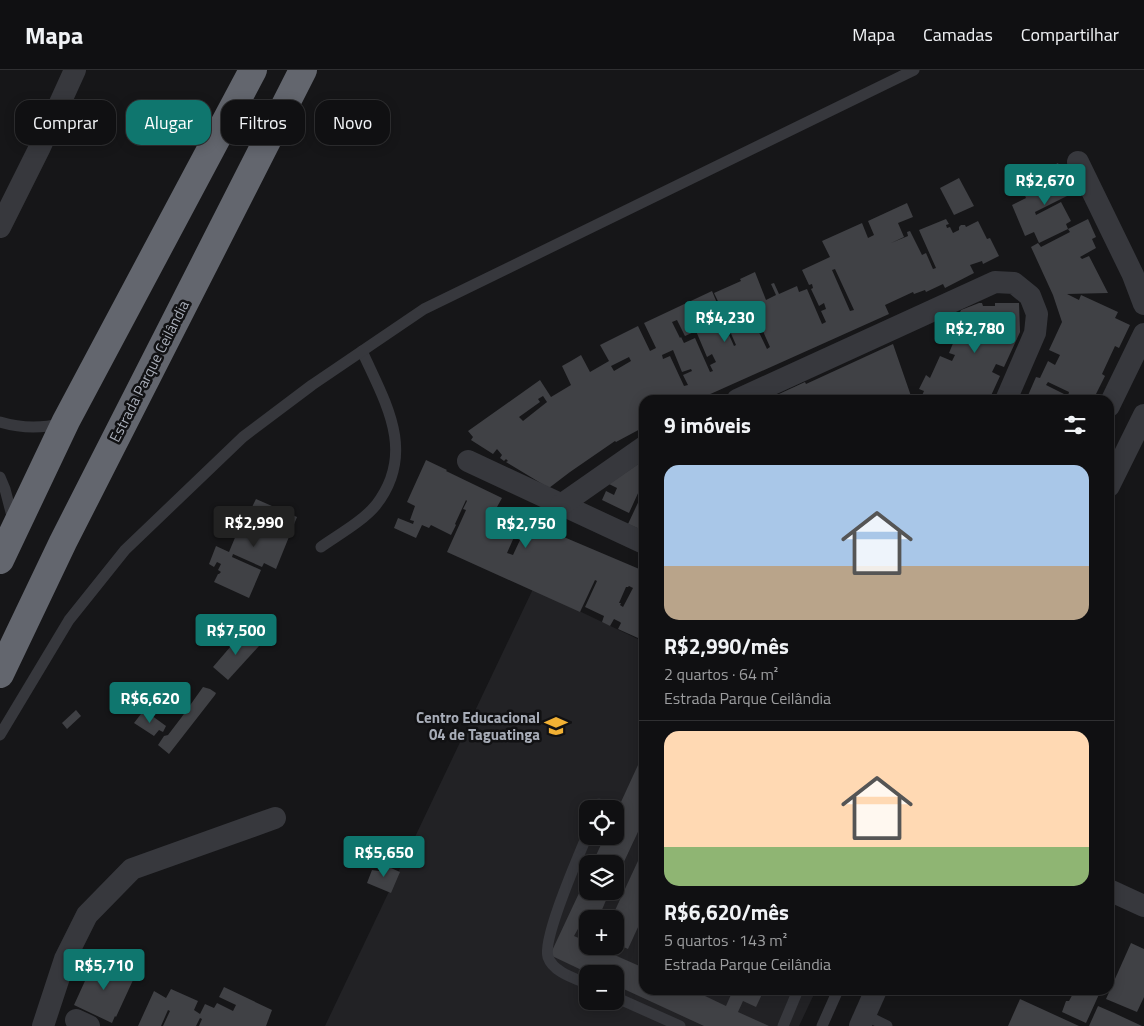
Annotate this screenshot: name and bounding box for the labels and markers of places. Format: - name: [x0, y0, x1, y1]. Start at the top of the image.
- pin: R$2,670: [999, 164, 1091, 206]
- pin: R$4,230: [679, 300, 771, 343]
- pin: R$2,780: [929, 312, 1021, 354]
- pin: R$2,990: [208, 506, 300, 548]
- pin: R$2,750: [480, 506, 572, 549]
- pin: R$7,500: [190, 614, 282, 656]
- pin: R$6,620: [104, 682, 196, 724]
- place label: Centro Educacional 04 de Taguatinga: [416, 706, 540, 746]
- school or university icon: Centro Educacional 04 de Taguatinga: [543, 713, 569, 739]
- pin: R$5,650: [338, 836, 430, 878]
- pin: R$5,710: [58, 948, 150, 991]

